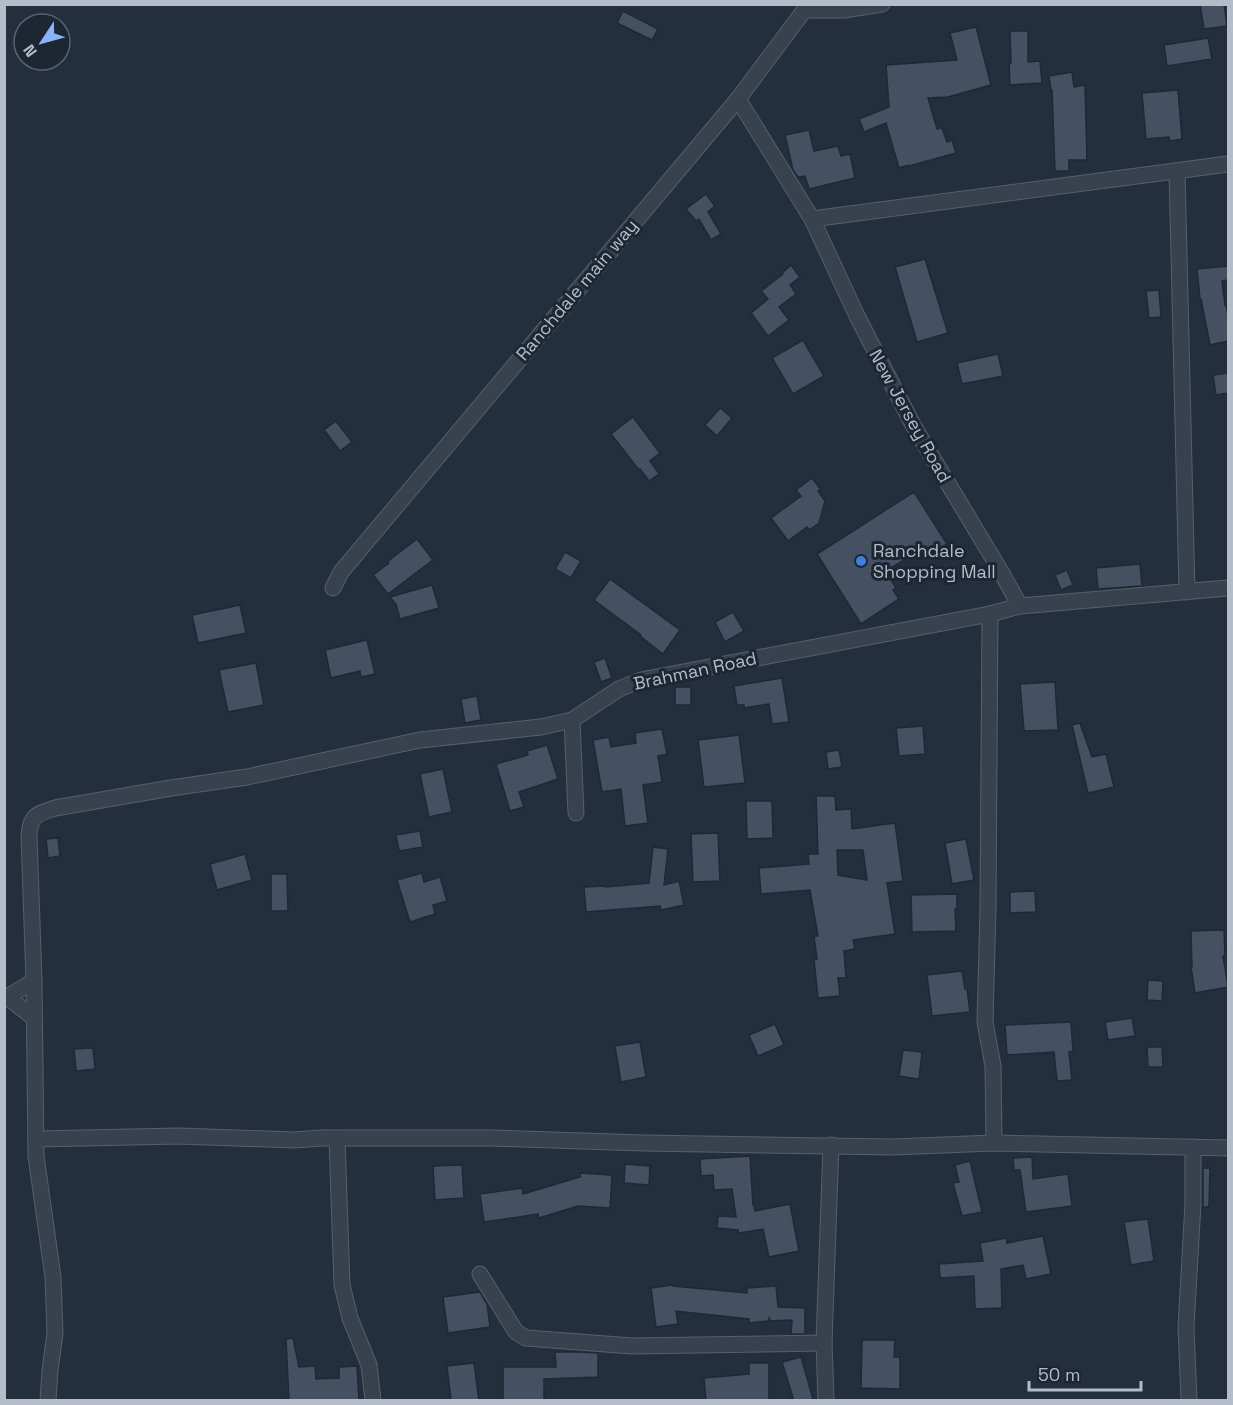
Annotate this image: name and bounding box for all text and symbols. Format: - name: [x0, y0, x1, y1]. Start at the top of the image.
- north arrow: [12, 12, 72, 72]
- text: N: [19, 40, 42, 61]
- street label: Ranchdale main way: [511, 214, 642, 365]
- street label: New Jersey Road: [864, 345, 957, 486]
- place label: Ranchdale Shopping Mall: [873, 539, 996, 583]
- marker: Ranchdale Shopping Mall: [854, 554, 868, 568]
- street label: Brahman Road: [631, 646, 759, 695]
- scale bar: [1029, 1354, 1142, 1392]
- text: 50 m: [1038, 1363, 1080, 1386]

